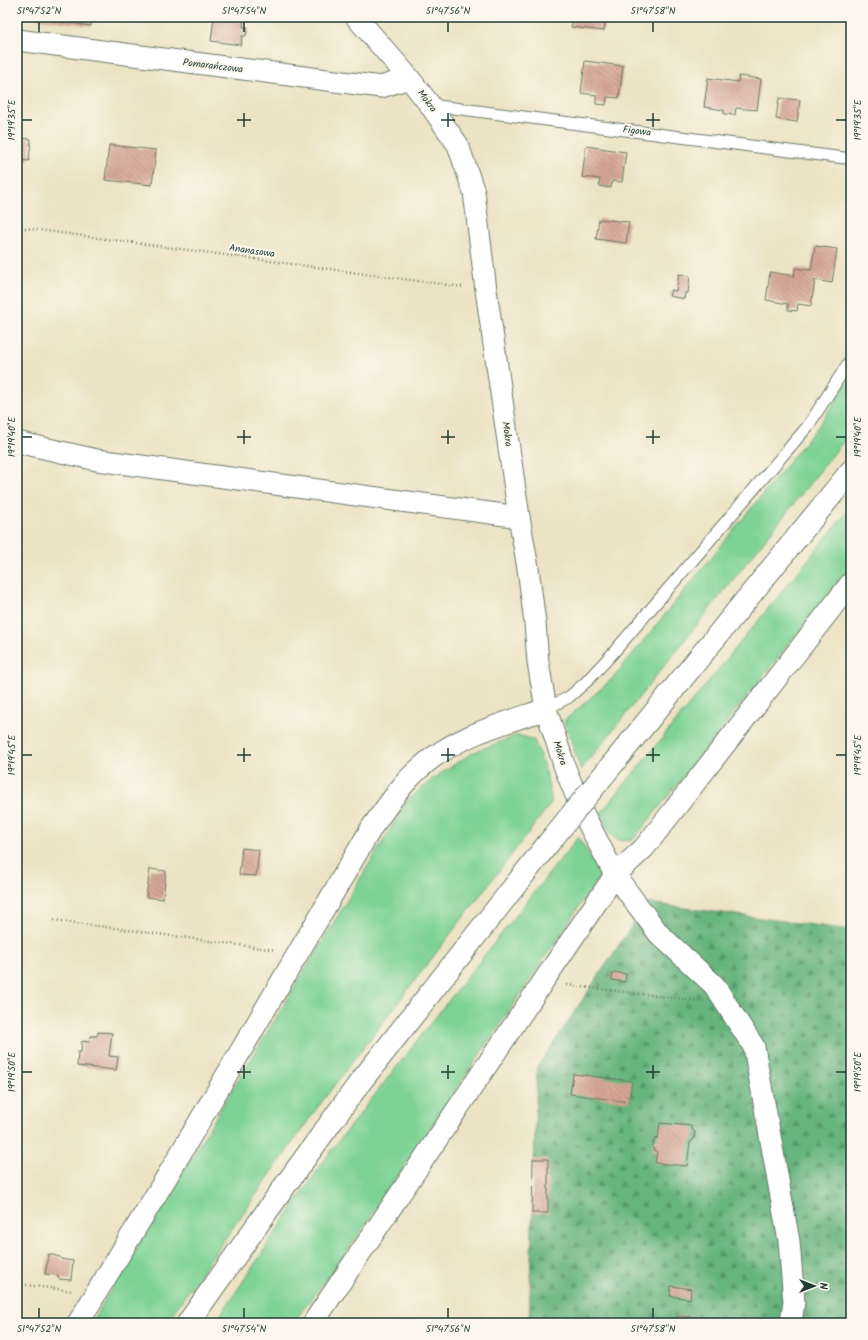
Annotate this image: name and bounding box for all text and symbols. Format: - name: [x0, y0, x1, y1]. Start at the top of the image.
- text: 51°47'52"N: [17, 3, 62, 19]
- text: 51°47'54"N: [222, 3, 266, 19]
- text: 51°47'56"N: [426, 3, 470, 19]
- text: 51°47'58"N: [631, 3, 676, 19]
- street label: Pomarańczowa: [182, 54, 244, 78]
- street label: Mokra: [413, 86, 441, 116]
- text: 19°19'35"E: [4, 98, 20, 141]
- text: 19°19'35"E: [850, 98, 866, 141]
- street label: Figowa: [622, 121, 652, 141]
- street label: Ananasowa: [228, 240, 276, 262]
- text: 19°19'40"E: [4, 416, 20, 457]
- text: 19°19'40"E: [850, 416, 866, 457]
- street label: Mokra: [497, 420, 517, 448]
- text: 19°19'45"E: [4, 733, 20, 775]
- text: 19°19'45"E: [850, 733, 866, 775]
- street label: Mokra: [549, 739, 572, 768]
- text: 19°19'50"E: [4, 1051, 20, 1092]
- text: 19°19'50"E: [850, 1051, 866, 1092]
- north arrow: [794, 1266, 834, 1306]
- text: N: [814, 1283, 832, 1290]
- text: 51°47'52"N: [17, 1321, 62, 1337]
- text: 51°47'54"N: [222, 1321, 266, 1337]
- text: 51°47'56"N: [426, 1321, 470, 1337]
- text: 51°47'58"N: [631, 1321, 676, 1337]

